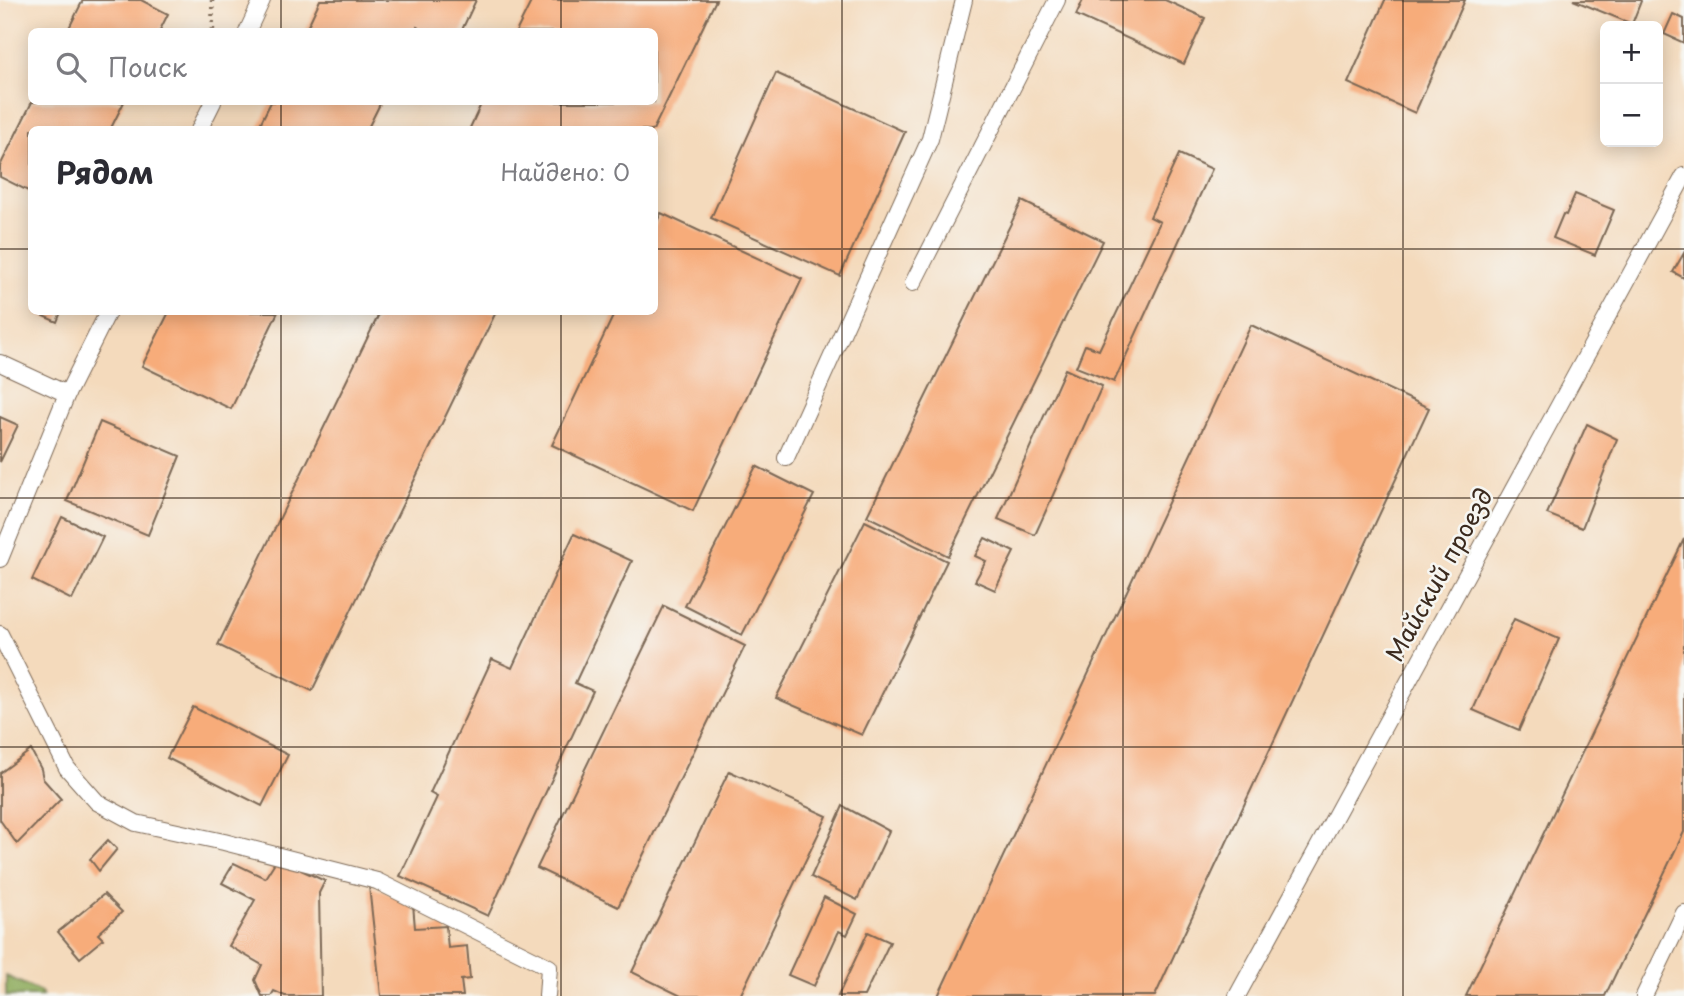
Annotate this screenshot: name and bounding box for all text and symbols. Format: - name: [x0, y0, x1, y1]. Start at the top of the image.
- map controls: [1600, 21, 1663, 147]
- button: +: [1600, 21, 1663, 84]
- search box: [28, 28, 658, 105]
- text: Поиск: [108, 47, 187, 86]
- icon: search: [52, 48, 90, 86]
- button: −: [1600, 84, 1663, 147]
- text: Рядом: [56, 149, 154, 194]
- text: Найдено: 0: [500, 154, 630, 189]
- street label: Майский проезд: [1376, 481, 1501, 667]

